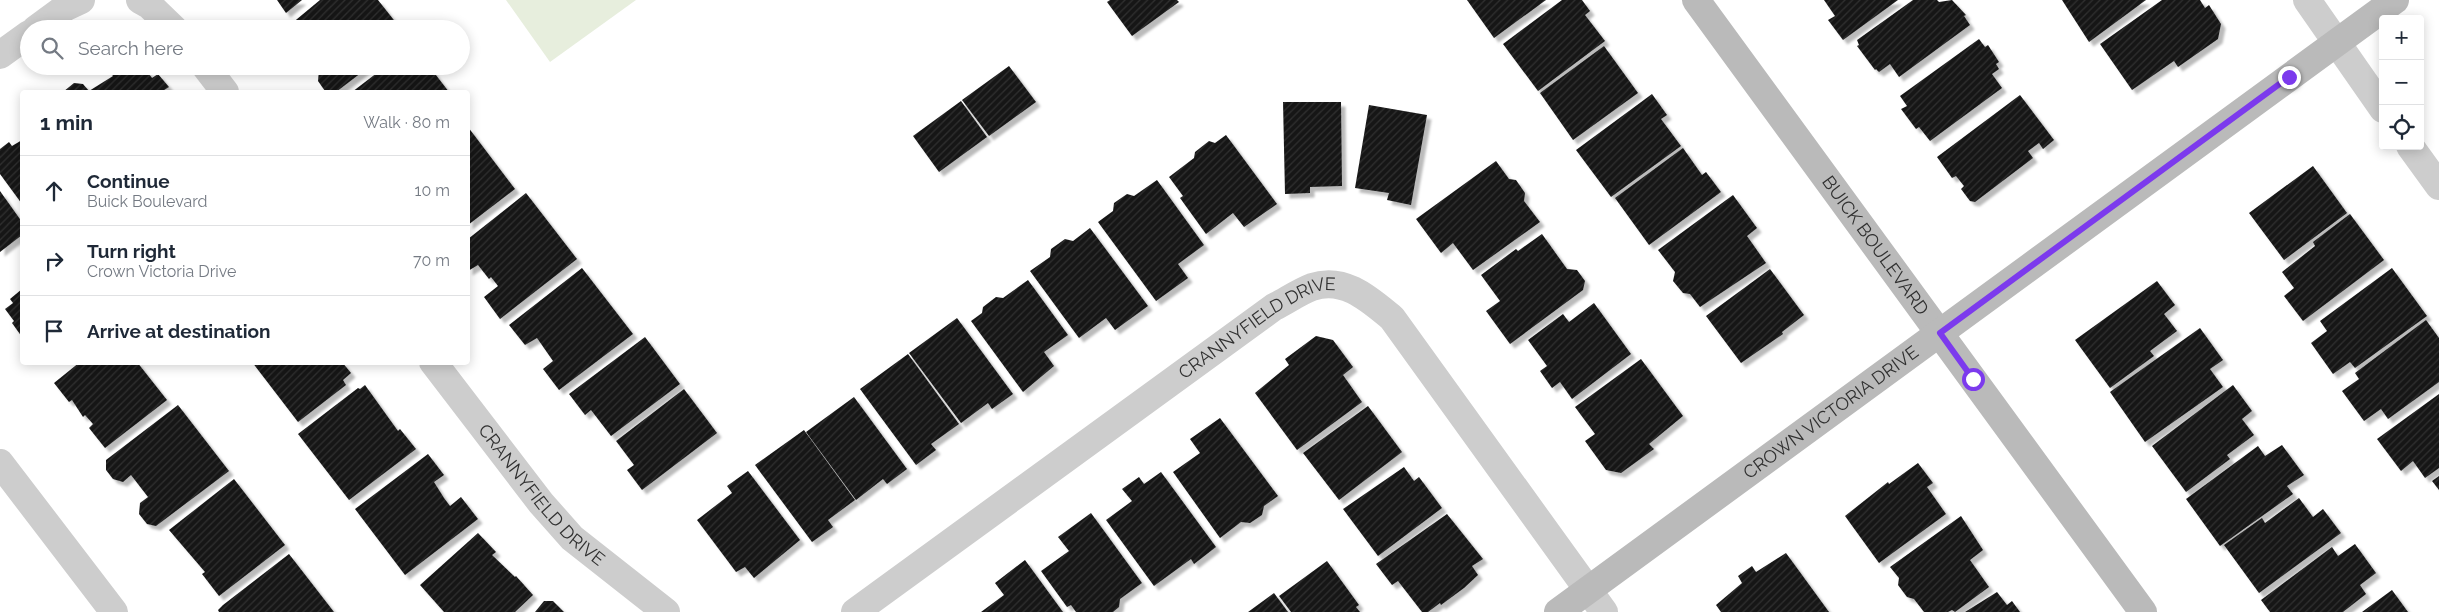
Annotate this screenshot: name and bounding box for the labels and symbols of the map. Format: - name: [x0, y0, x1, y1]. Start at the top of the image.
- route end: [2278, 66, 2301, 89]
- street label: BUICK BOULEVARD: [1818, 172, 1933, 319]
- street label: CRANNYFIELD DRIVE: [1174, 273, 1336, 383]
- street label: CROWN VICTORIA DRIVE: [1739, 341, 1922, 483]
- route start: [1962, 368, 1985, 391]
- street label: CRANNYFIELD DRIVE: [474, 420, 609, 570]

